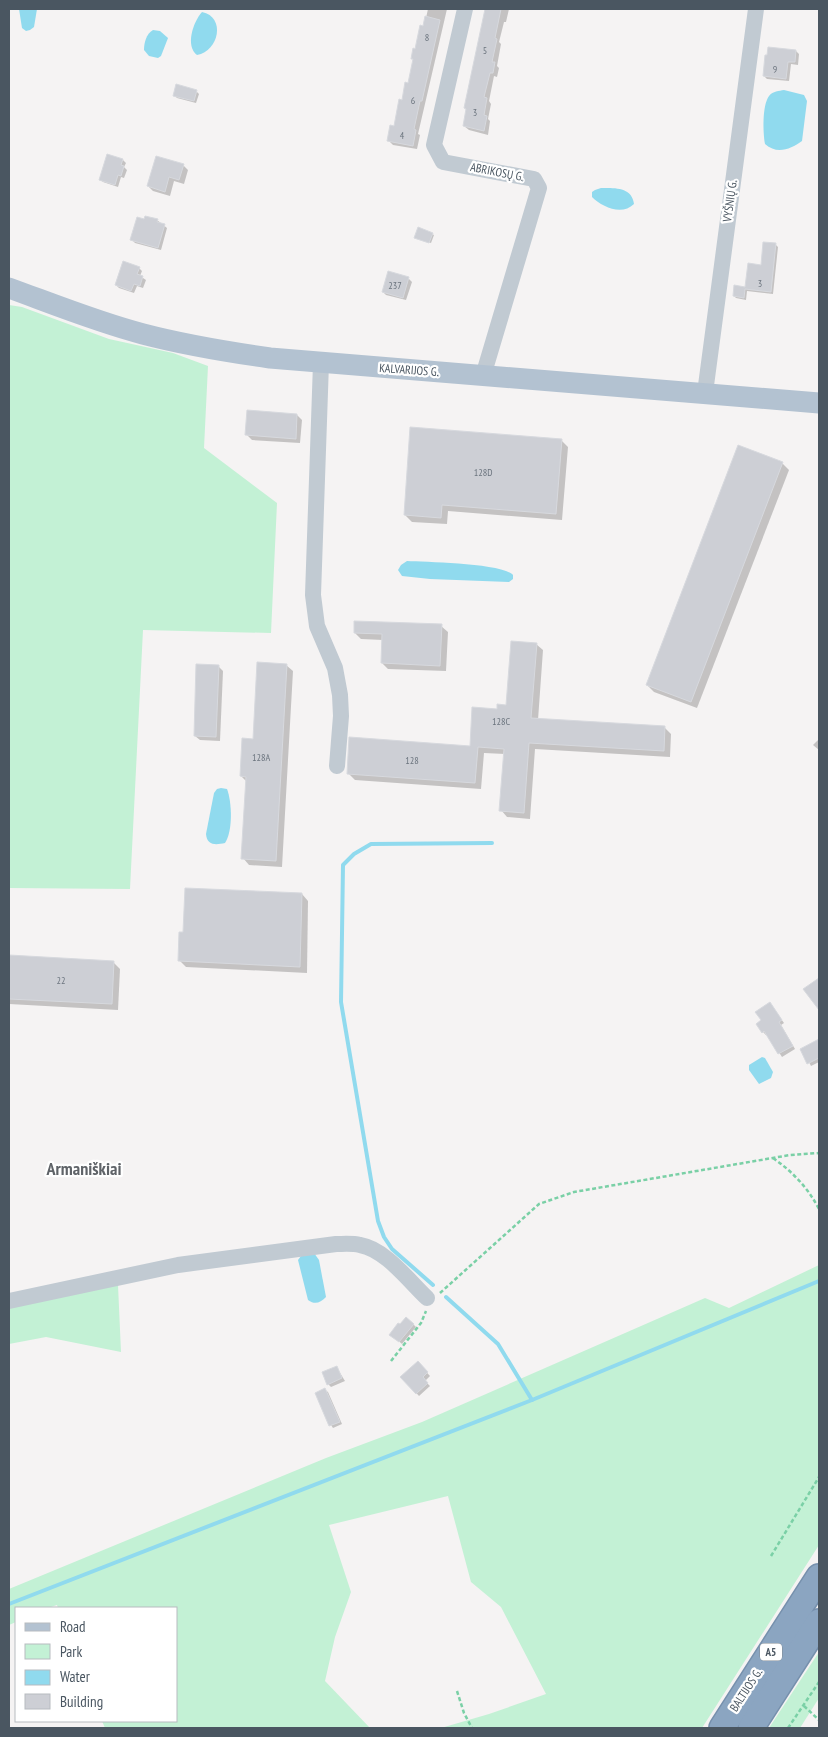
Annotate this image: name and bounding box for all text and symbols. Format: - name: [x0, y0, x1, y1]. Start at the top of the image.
- house number: 8: [425, 31, 429, 44]
- house number: 5: [483, 44, 487, 57]
- house number: 9: [773, 63, 777, 76]
- house number: 6: [411, 94, 416, 107]
- house number: 3: [473, 106, 477, 119]
- house number: 4: [400, 129, 405, 142]
- street label: ABRIKOSŲ G.: [469, 159, 525, 184]
- street label: VYŠNIŲ G.: [719, 179, 740, 224]
- house number: 3: [758, 277, 762, 290]
- house number: 237: [388, 279, 402, 292]
- street label: KALVARIJOS G.: [379, 360, 439, 379]
- house number: 128D: [474, 466, 492, 479]
- house number: 128C: [492, 715, 510, 728]
- house number: 128A: [252, 751, 270, 764]
- house number: 128: [405, 754, 419, 767]
- house number: 22: [57, 974, 66, 987]
- district label: Armaniškiai: [45, 1157, 122, 1180]
- legend: [15, 1607, 178, 1722]
- text: Road: [60, 1617, 86, 1636]
- text: Park: [60, 1642, 82, 1661]
- road number: A5: [760, 1644, 782, 1660]
- street label: BALTIJOS G.: [726, 1665, 765, 1714]
- text: Water: [60, 1667, 91, 1686]
- text: Building: [60, 1692, 103, 1711]

